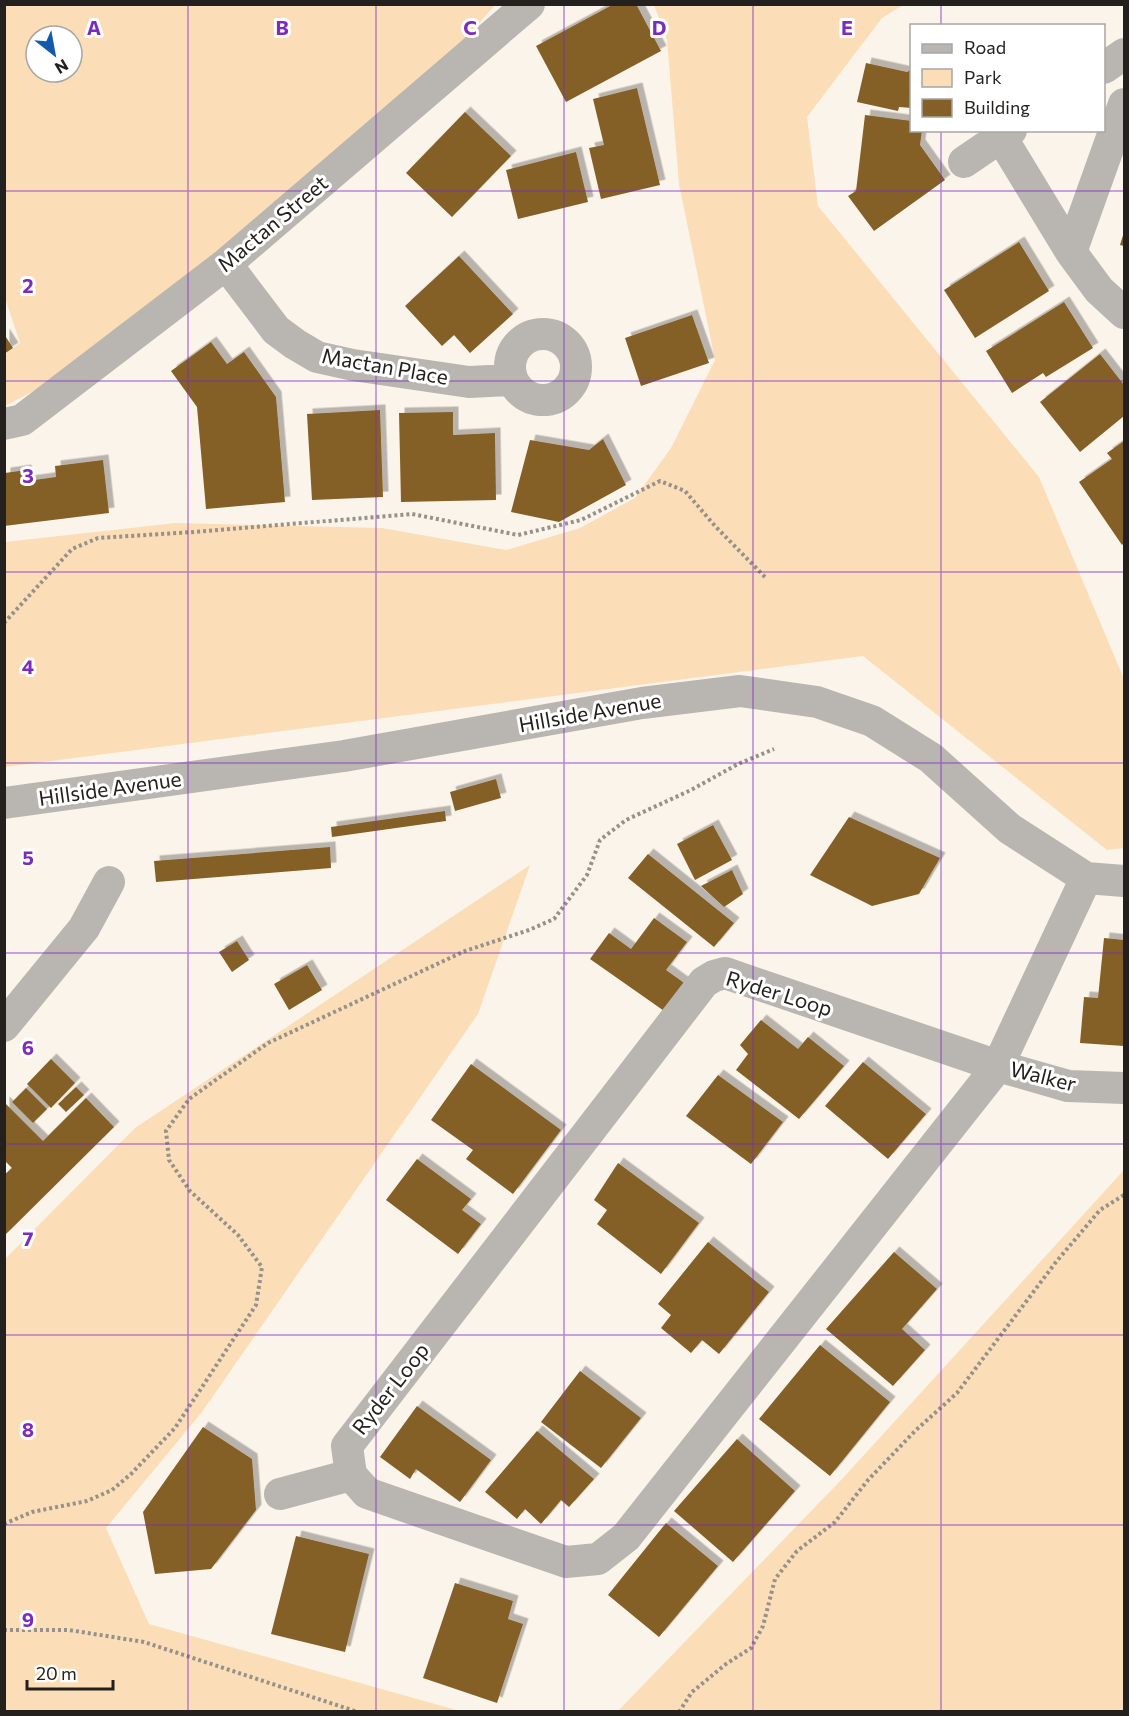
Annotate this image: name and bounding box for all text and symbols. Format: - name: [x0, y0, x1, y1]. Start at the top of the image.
- text: A: [87, 15, 101, 39]
- text: B: [275, 15, 289, 39]
- text: C: [463, 15, 477, 39]
- text: D: [652, 15, 666, 39]
- text: E: [841, 15, 853, 39]
- north arrow: [24, 24, 84, 84]
- legend: [910, 24, 1105, 132]
- text: Road: [964, 36, 1006, 58]
- text: N: [52, 56, 72, 79]
- text: Park: [964, 66, 1002, 88]
- text: Building: [964, 96, 1030, 118]
- street label: Mactan Street: [212, 169, 332, 276]
- text: 2: [22, 273, 34, 297]
- street label: Mactan Place: [320, 342, 450, 389]
- text: 3: [22, 463, 34, 487]
- text: 4: [22, 654, 34, 678]
- street label: Hillside Avenue: [517, 687, 663, 736]
- street label: Hillside Avenue: [37, 765, 183, 810]
- text: 5: [22, 845, 34, 869]
- street label: Ryder Loop: [723, 965, 836, 1021]
- text: 6: [22, 1035, 34, 1059]
- street label: Walker: [1008, 1055, 1079, 1096]
- text: 7: [23, 1226, 34, 1250]
- street label: Ryder Loop: [346, 1337, 433, 1439]
- text: 8: [22, 1417, 34, 1441]
- text: 9: [22, 1607, 34, 1631]
- scale bar: [27, 1653, 112, 1691]
- text: 20 m: [36, 1662, 77, 1684]

